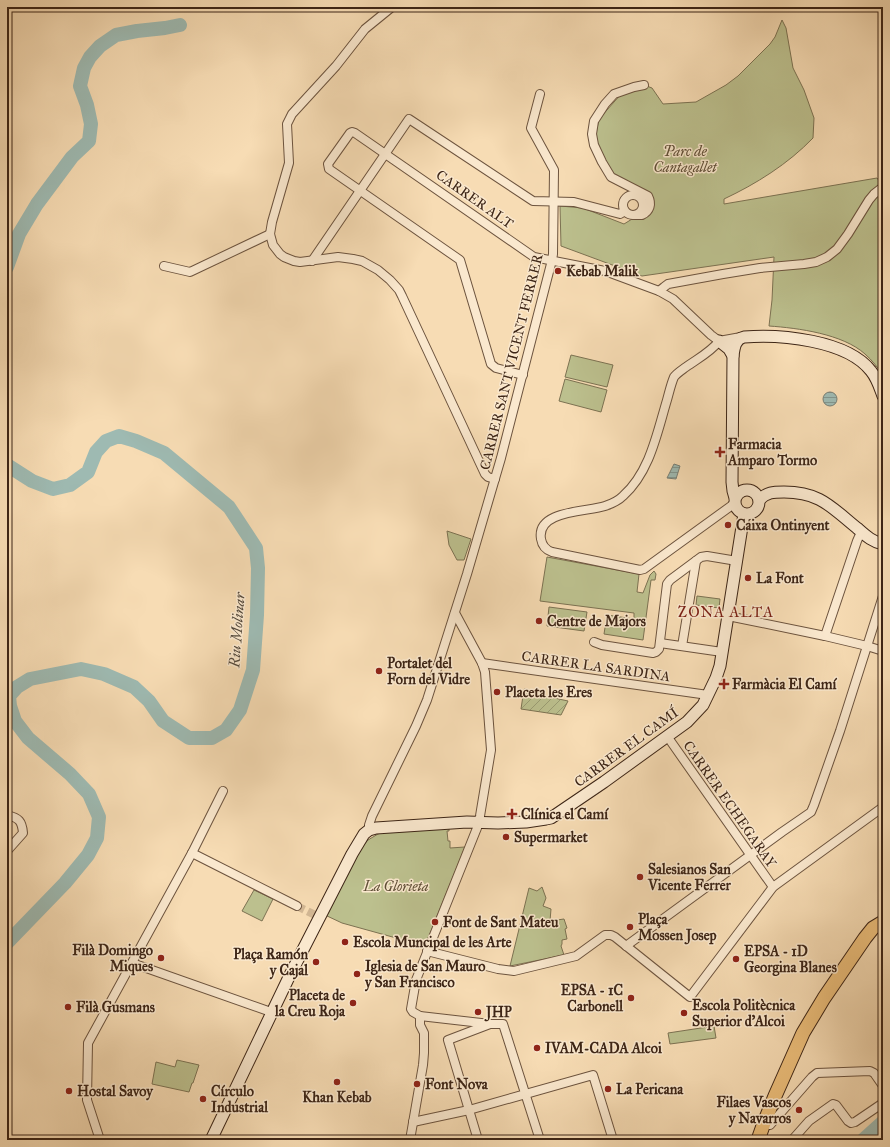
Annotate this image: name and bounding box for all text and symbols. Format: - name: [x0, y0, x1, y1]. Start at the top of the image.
- park label: Parc de Cantagallet: [653, 143, 718, 176]
- street label: CARRER ALT: [433, 166, 517, 233]
- street label: CARRER SANT VICENT FERRER: [476, 251, 547, 472]
- place label: Kebab Malik: [566, 263, 639, 280]
- marker: Kebab Malik: [553, 266, 563, 276]
- place label: Farmacia Amparo Tormo: [727, 436, 817, 470]
- marker: Farmacia Amparo Tormo: [715, 447, 725, 457]
- place label: Caixa Ontinyent: [736, 517, 830, 535]
- marker: Caixa Ontinyent: [723, 520, 733, 530]
- place label: La Font: [756, 570, 804, 587]
- marker: La Font: [743, 573, 753, 583]
- water label: Riu Molinar: [225, 591, 249, 669]
- district label: ZONA ALTA: [678, 603, 774, 621]
- place label: Centre de Majors: [547, 613, 646, 631]
- marker: Centre de Majors: [534, 616, 544, 626]
- street label: CARRER LA SARDINA: [520, 648, 672, 685]
- place label: Portalet del Forn del Vidre: [387, 655, 470, 688]
- marker: Portalet del Forn del Vidre: [374, 666, 384, 676]
- place label: Farmàcia El Camí: [732, 676, 837, 693]
- marker: Farmàcia El Camí: [719, 679, 729, 689]
- place label: Placeta les Eres: [505, 684, 592, 701]
- marker: Placeta les Eres: [492, 687, 502, 697]
- street label: CARRER EL CAMÍ: [570, 702, 682, 791]
- street label: CARRER ECHEGARAY: [679, 738, 780, 872]
- place label: Clínica el Camí: [521, 806, 609, 823]
- marker: Clínica el Camí: [506, 808, 518, 820]
- place label: Supermarket: [514, 829, 588, 847]
- marker: Supermarket: [501, 832, 511, 842]
- place label: Salesianos San Vicente Ferrer: [647, 861, 731, 894]
- marker: Salesianos San Vicente Ferrer: [635, 872, 645, 882]
- park label: La Glorieta: [363, 878, 429, 895]
- place label: Plaça Mossen Josep: [638, 911, 717, 945]
- place label: Font de Sant Mateu: [443, 914, 559, 931]
- marker: Font de Sant Mateu: [430, 917, 440, 927]
- marker: Plaça Mossen Josep: [625, 922, 635, 932]
- place label: Escola Muncipal de les Arte: [353, 934, 512, 952]
- marker: Escola Muncipal de les Arte: [340, 937, 350, 947]
- place label: Filà Domingo Miques: [72, 942, 153, 976]
- place label: EPSA - 1D Georgina Blanes: [744, 943, 837, 977]
- place label: Plaça Ramón y Cajal: [233, 946, 309, 980]
- marker: Filà Domingo Miques: [156, 953, 166, 963]
- marker: EPSA - 1D Georgina Blanes: [731, 954, 741, 964]
- marker: Plaça Ramón y Cajal: [311, 957, 321, 967]
- place label: Iglesia de San Mauro y San Francisco: [364, 958, 485, 992]
- marker: Iglesia de San Mauro y San Francisco: [352, 969, 362, 979]
- place label: EPSA - 1C Carbonell: [561, 982, 624, 1015]
- place label: Placeta de la Creu Roja: [274, 987, 346, 1021]
- marker: EPSA - 1C Carbonell: [626, 993, 636, 1003]
- place label: Escola Politècnica Superior d'Alcoi: [692, 997, 796, 1031]
- marker: Placeta de la Creu Roja: [348, 998, 358, 1008]
- place label: Filà Gusmans: [76, 999, 155, 1016]
- marker: Filà Gusmans: [63, 1002, 73, 1012]
- place label: JHP: [484, 1004, 512, 1022]
- marker: JHP: [473, 1007, 483, 1017]
- marker: Escola Politècnica Superior d'Alcoi: [679, 1008, 689, 1018]
- place label: IVAM-CADA Alcoi: [545, 1040, 662, 1057]
- marker: IVAM-CADA Alcoi: [532, 1043, 542, 1053]
- place label: Font Nova: [425, 1076, 489, 1093]
- marker: Khan Kebab: [332, 1077, 342, 1087]
- marker: Font Nova: [412, 1079, 422, 1089]
- place label: La Pericana: [616, 1081, 684, 1098]
- place label: Hostal Savoy: [77, 1083, 154, 1101]
- place label: Círculo Industrial: [211, 1083, 269, 1116]
- marker: La Pericana: [603, 1084, 613, 1094]
- marker: Hostal Savoy: [64, 1086, 74, 1096]
- place label: Khan Kebab: [302, 1089, 372, 1106]
- marker: Círculo Industrial: [198, 1094, 208, 1104]
- place label: Filaes Vascos y Navarros: [716, 1094, 791, 1128]
- marker: Filaes Vascos y Navarros: [794, 1105, 804, 1115]

